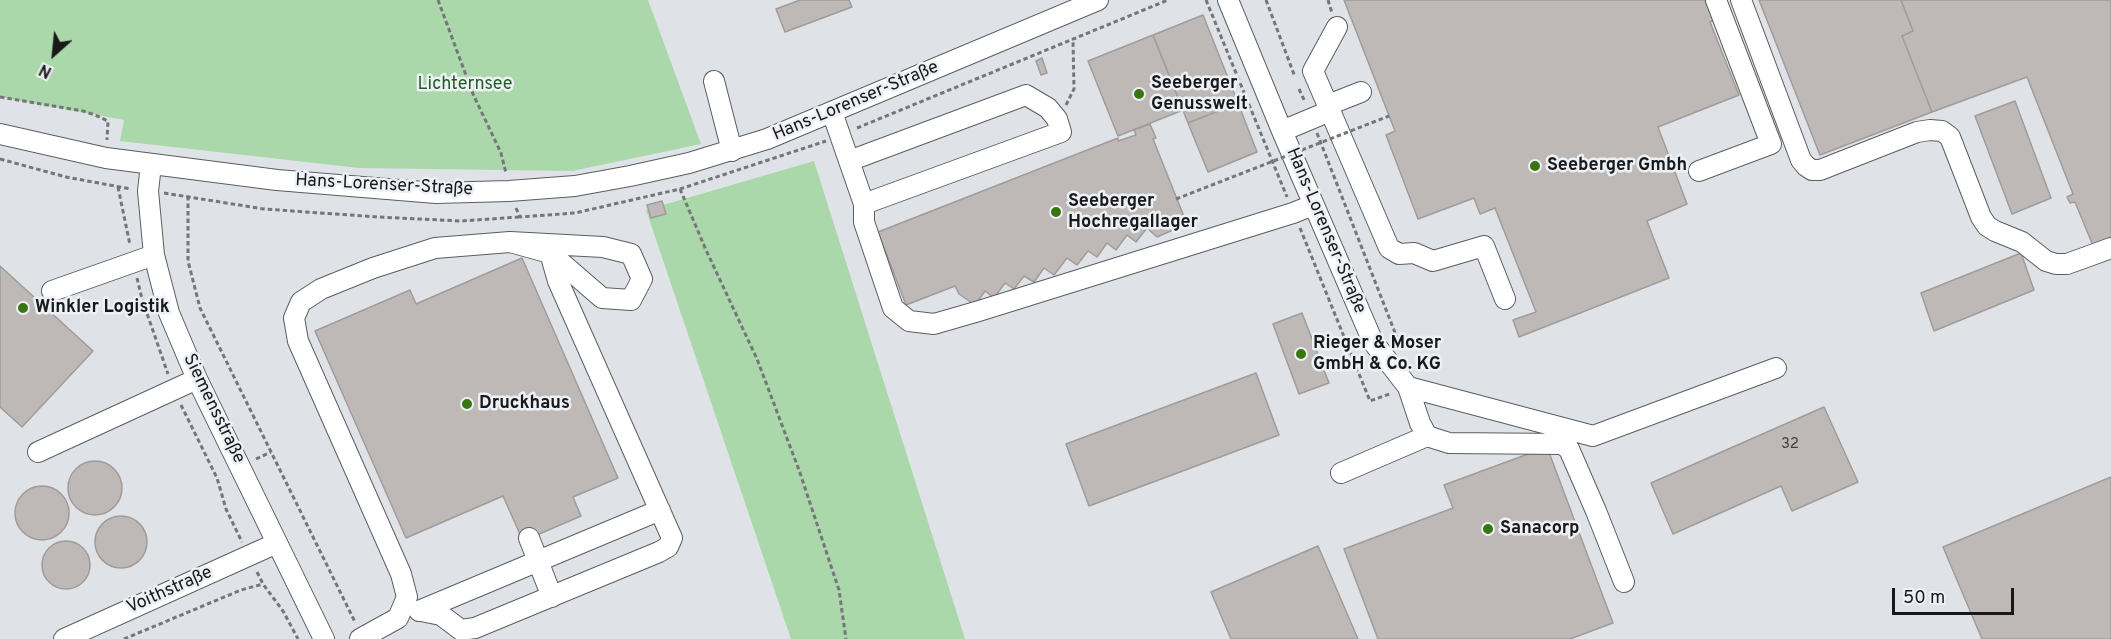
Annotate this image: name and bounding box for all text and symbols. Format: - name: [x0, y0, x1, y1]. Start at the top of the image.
- north arrow: [24, 24, 84, 84]
- street label: Hans-Lorenser-Straße: [770, 57, 942, 147]
- text: N: [36, 59, 55, 82]
- place label: Seeberger Genusswelt: [1151, 73, 1248, 116]
- park label: Lichternsee: [418, 74, 512, 96]
- marker: Seeberger Genusswelt: [1132, 87, 1146, 101]
- street label: Hans-Lorenser-Straße: [1280, 145, 1370, 317]
- place label: Seeberger Gmbh: [1547, 155, 1687, 177]
- marker: Seeberger Gmbh: [1528, 159, 1542, 173]
- street label: Hans-Lorenser-Straße: [295, 171, 473, 201]
- place label: Seeberger Hochregallager: [1068, 191, 1198, 234]
- marker: Seeberger Hochregallager: [1049, 205, 1063, 219]
- place label: Winkler Logistik: [35, 297, 170, 319]
- marker: Winkler Logistik: [16, 301, 30, 315]
- place label: Rieger & Moser GmbH & Co. KG: [1313, 333, 1441, 376]
- marker: Rieger & Moser GmbH & Co. KG: [1294, 347, 1308, 361]
- street label: Siemensstraße: [177, 351, 249, 467]
- place label: Druckhaus: [479, 393, 570, 415]
- marker: Druckhaus: [460, 397, 474, 411]
- house number: 32: [1781, 436, 1799, 454]
- place label: Sanacorp: [1500, 518, 1579, 540]
- marker: Sanacorp: [1481, 522, 1495, 536]
- street label: Voithstraße: [124, 563, 216, 619]
- scale bar: [1895, 576, 2016, 614]
- text: 50 m: [1903, 587, 1945, 610]

